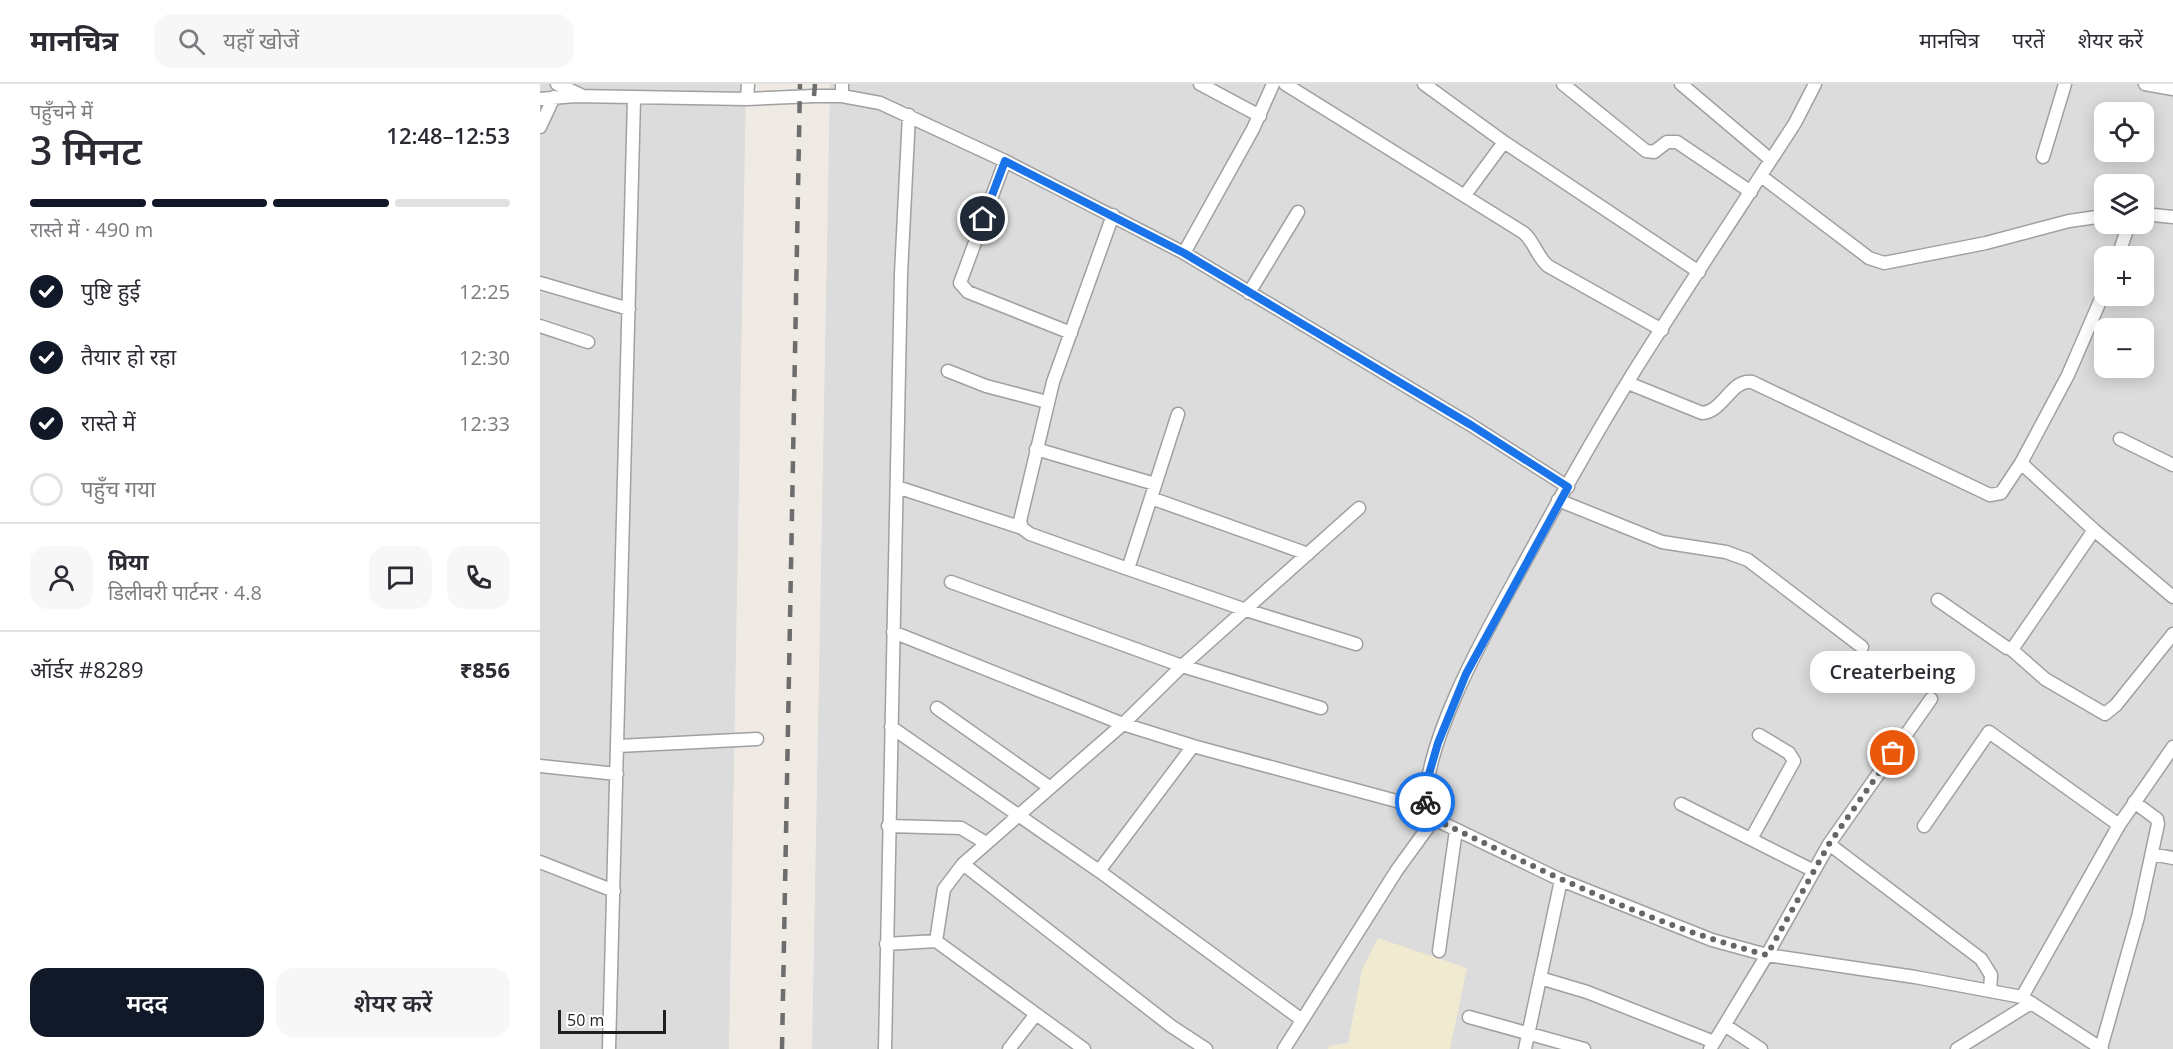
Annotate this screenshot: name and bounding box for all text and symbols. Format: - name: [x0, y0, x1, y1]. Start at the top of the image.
- search box: [154, 14, 574, 68]
- text: मानचित्र: [30, 21, 118, 59]
- icon: search: [175, 25, 208, 58]
- text: यहाँ खोजें: [223, 25, 299, 55]
- text: मानचित्र: [1919, 26, 1979, 54]
- text: परतें: [2012, 26, 2045, 54]
- text: शेयर करें: [2078, 26, 2143, 54]
- text: पहुँचने में: [30, 98, 93, 125]
- map controls: [2094, 102, 2154, 378]
- button: locate: [2094, 102, 2154, 162]
- text: 12:48–12:53: [386, 120, 510, 150]
- text: 3 मिनट: [30, 123, 142, 176]
- button: layers: [2094, 174, 2154, 234]
- pin: [957, 193, 1008, 244]
- icon: home: [966, 202, 999, 235]
- text: रास्ते में · 490 m: [30, 216, 153, 243]
- button: +: [2094, 246, 2154, 306]
- icon: check: [30, 275, 63, 308]
- text: पुष्टि हुई: [81, 275, 140, 305]
- text: 12:25: [459, 278, 510, 305]
- button: −: [2094, 318, 2154, 378]
- icon: check: [30, 341, 63, 374]
- text: तैयार हो रहा: [81, 341, 176, 371]
- text: 12:30: [459, 344, 510, 371]
- icon: check: [30, 407, 63, 440]
- text: रास्ते में: [81, 407, 136, 437]
- text: 12:33: [459, 410, 510, 437]
- text: पहुँच गया: [81, 473, 156, 503]
- button: person: [30, 546, 93, 609]
- text: प्रिया: [108, 546, 148, 576]
- button: chat: [369, 546, 432, 609]
- button: phone: [447, 546, 510, 609]
- text: डिलीवरी पार्टनर · 4.8: [108, 579, 262, 606]
- callout: Createrbeing: [1810, 651, 1976, 693]
- text: ऑर्डर #8289: [30, 654, 144, 684]
- text: ₹856: [460, 654, 510, 684]
- text: Createrbeing: [1830, 658, 1955, 685]
- pin: [1867, 727, 1918, 778]
- icon: bag: [1876, 736, 1909, 769]
- courier: [1395, 772, 1455, 832]
- icon: bike: [1409, 786, 1442, 819]
- button: मदद: [30, 968, 264, 1037]
- button: शेयर करें: [276, 968, 510, 1037]
- scale bar: [558, 1007, 666, 1034]
- text: 50 m: [567, 1009, 604, 1031]

